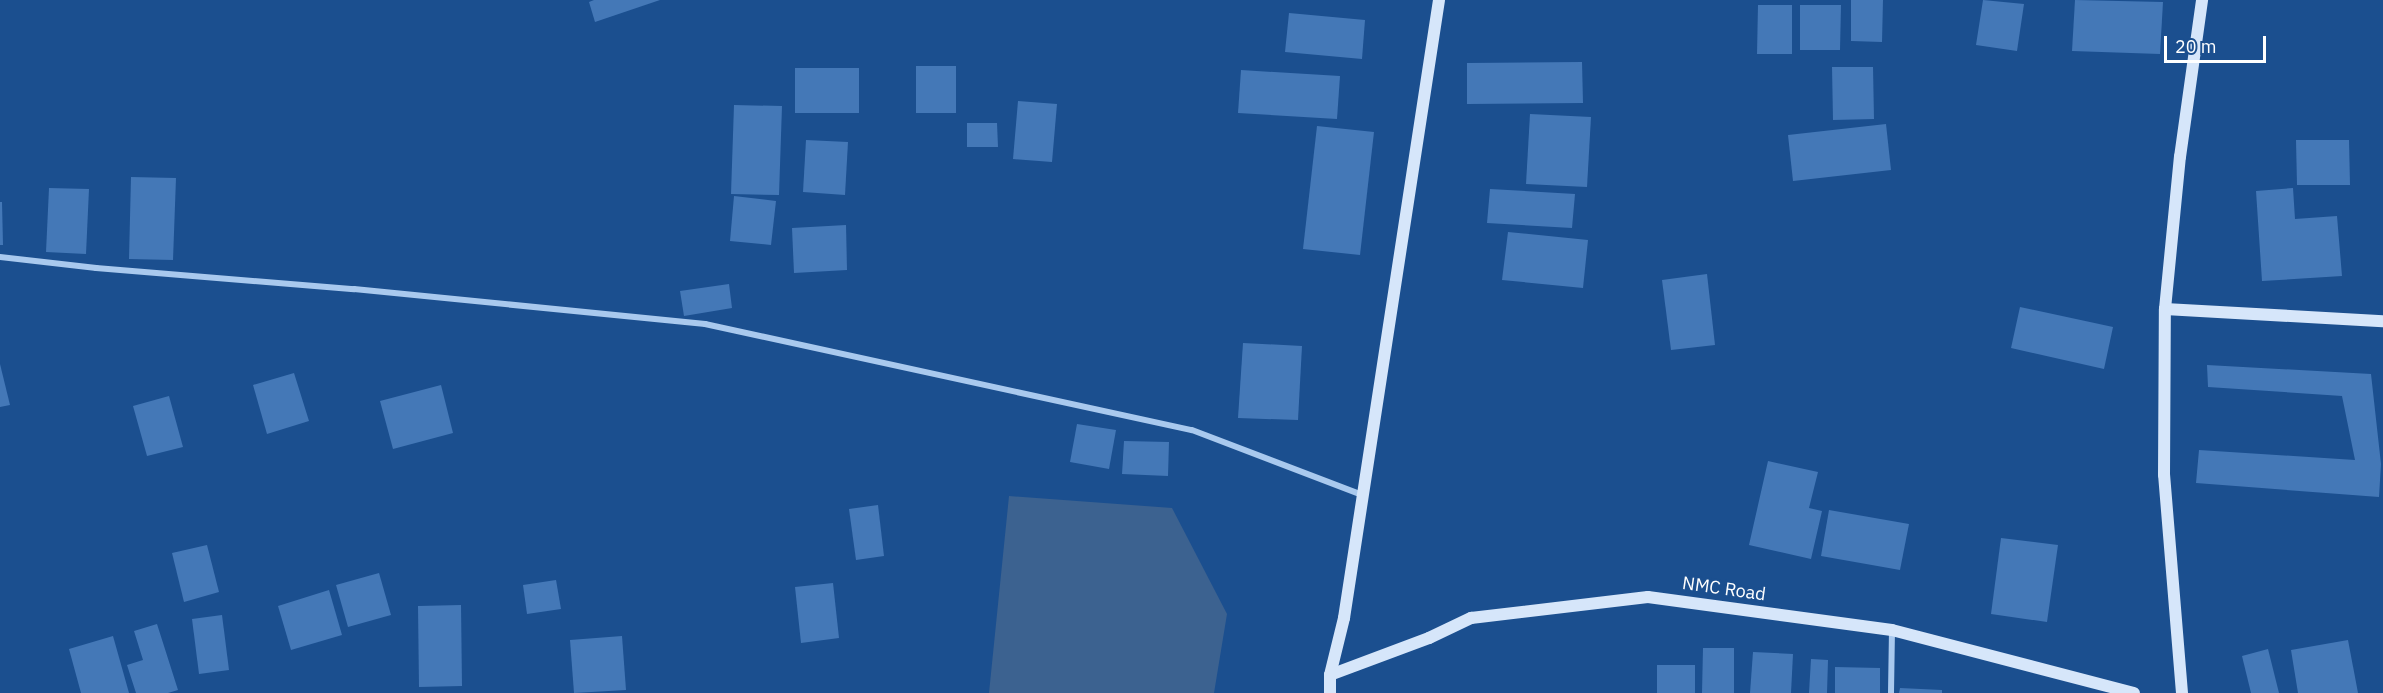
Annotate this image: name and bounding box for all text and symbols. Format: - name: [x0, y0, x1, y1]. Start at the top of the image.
- scale bar: [2167, 24, 2269, 62]
- text: 20 m: [2175, 35, 2217, 58]
- street label: NMC Road: [1681, 572, 1767, 606]

